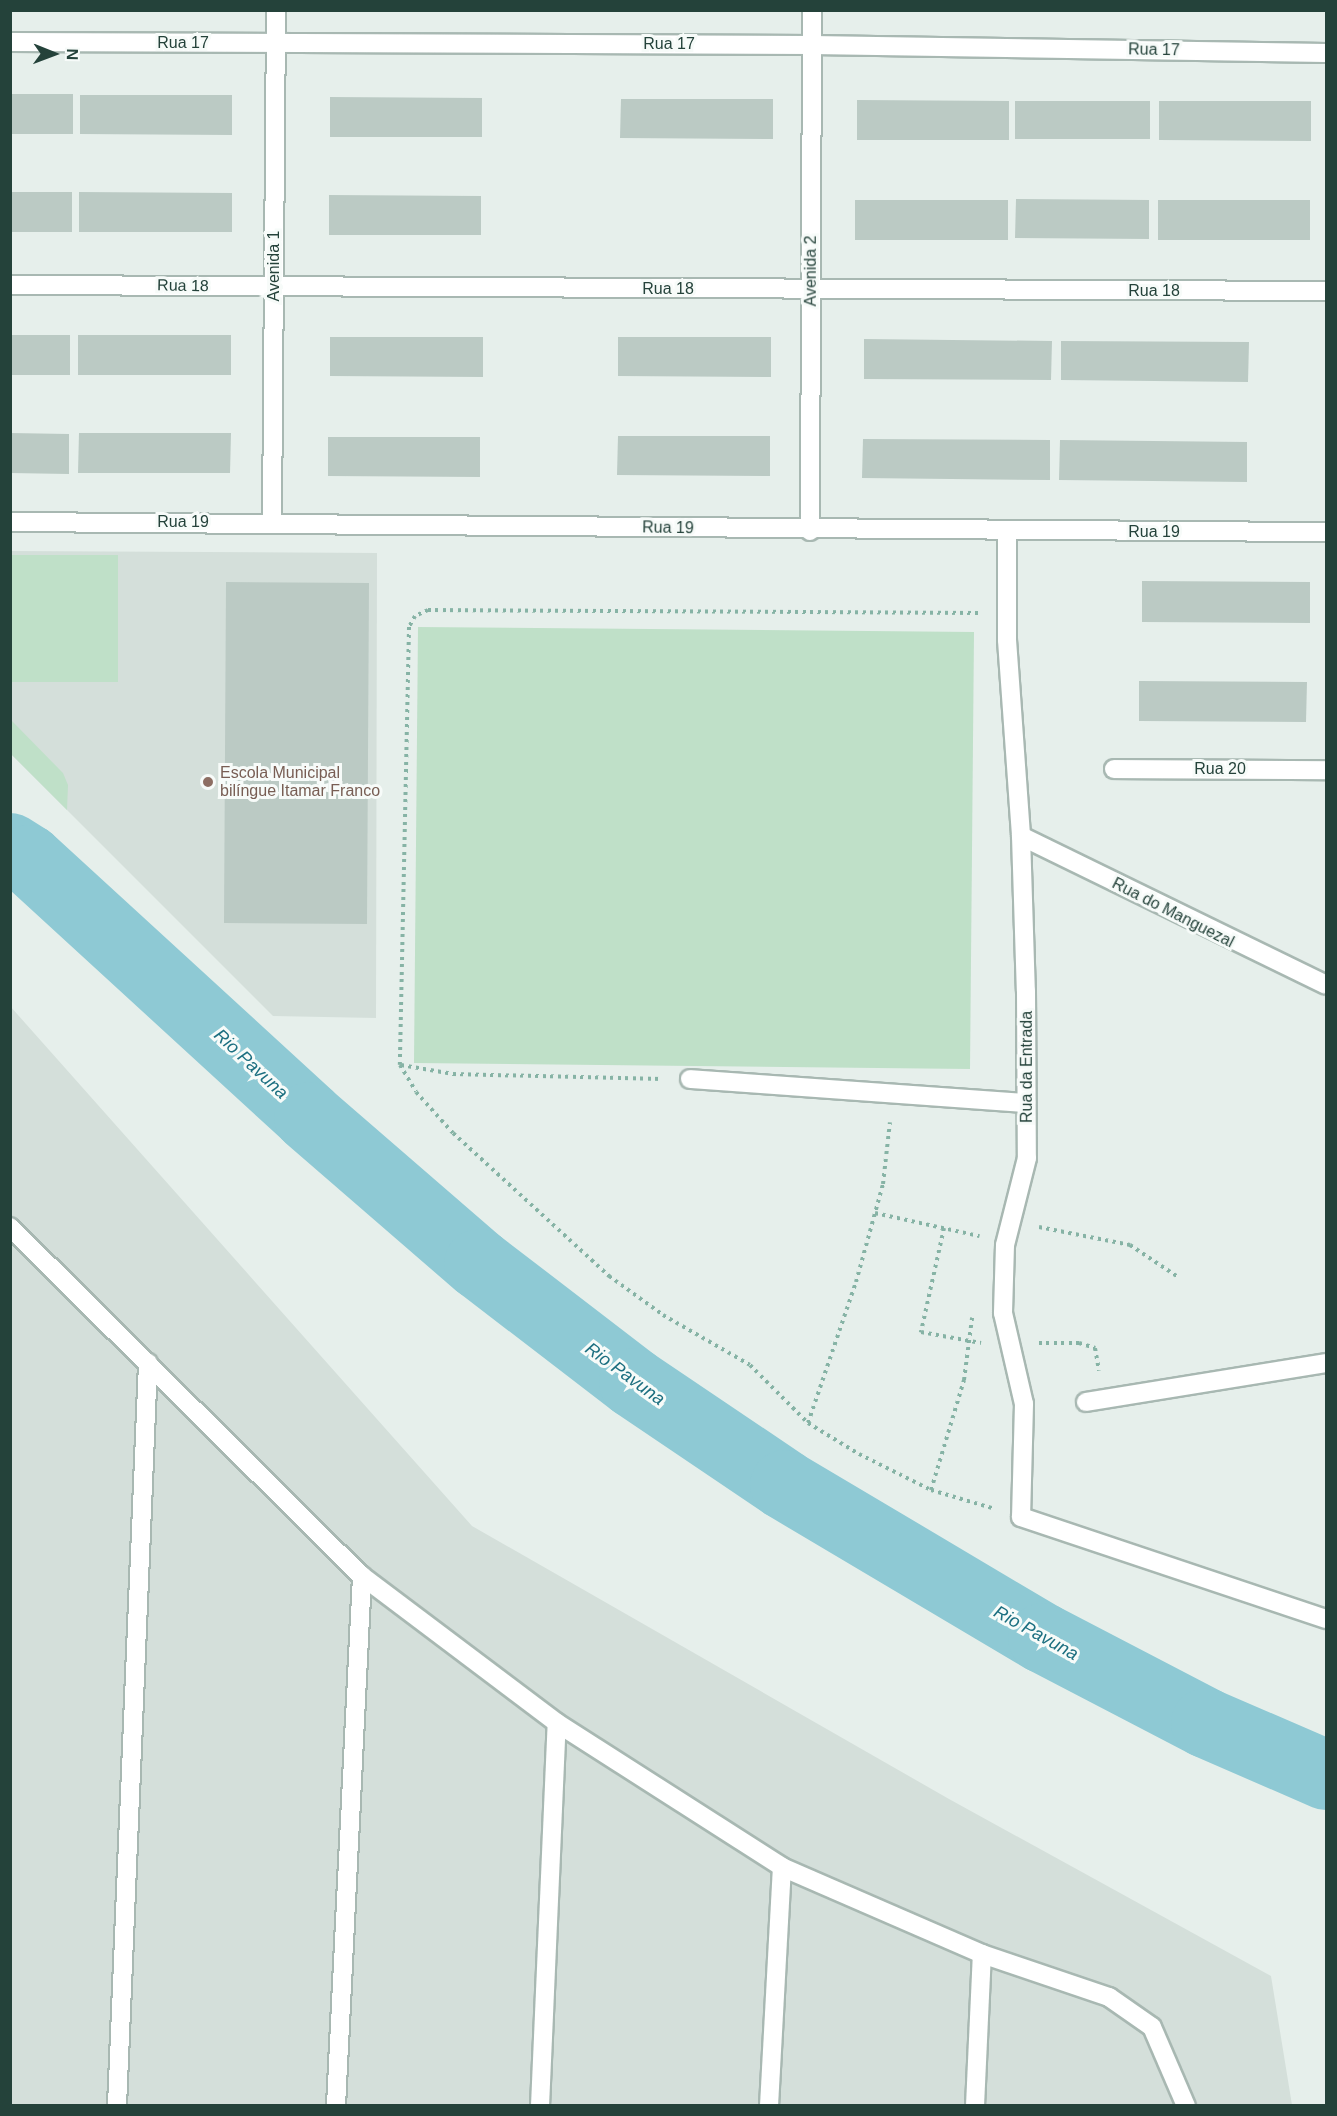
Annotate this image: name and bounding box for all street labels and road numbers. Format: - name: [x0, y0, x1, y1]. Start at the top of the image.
- street label: Rua 17: [157, 33, 209, 53]
- street label: Rua 17: [643, 34, 695, 54]
- street label: Rua 17: [1128, 40, 1180, 60]
- street label: Avenida 1: [264, 231, 284, 301]
- street label: Avenida 2: [801, 236, 821, 306]
- street label: Rua 18: [157, 276, 209, 296]
- street label: Rua 18: [642, 279, 694, 299]
- street label: Rua 18: [1128, 281, 1180, 301]
- street label: Rua 19: [157, 512, 209, 532]
- street label: Rua 19: [642, 518, 694, 538]
- street label: Rua 19: [1128, 522, 1180, 542]
- street label: Rua 20: [1194, 759, 1246, 779]
- street label: Rua do Manguezal: [1109, 874, 1237, 952]
- street label: Rua da Entrada: [1017, 1011, 1037, 1123]

